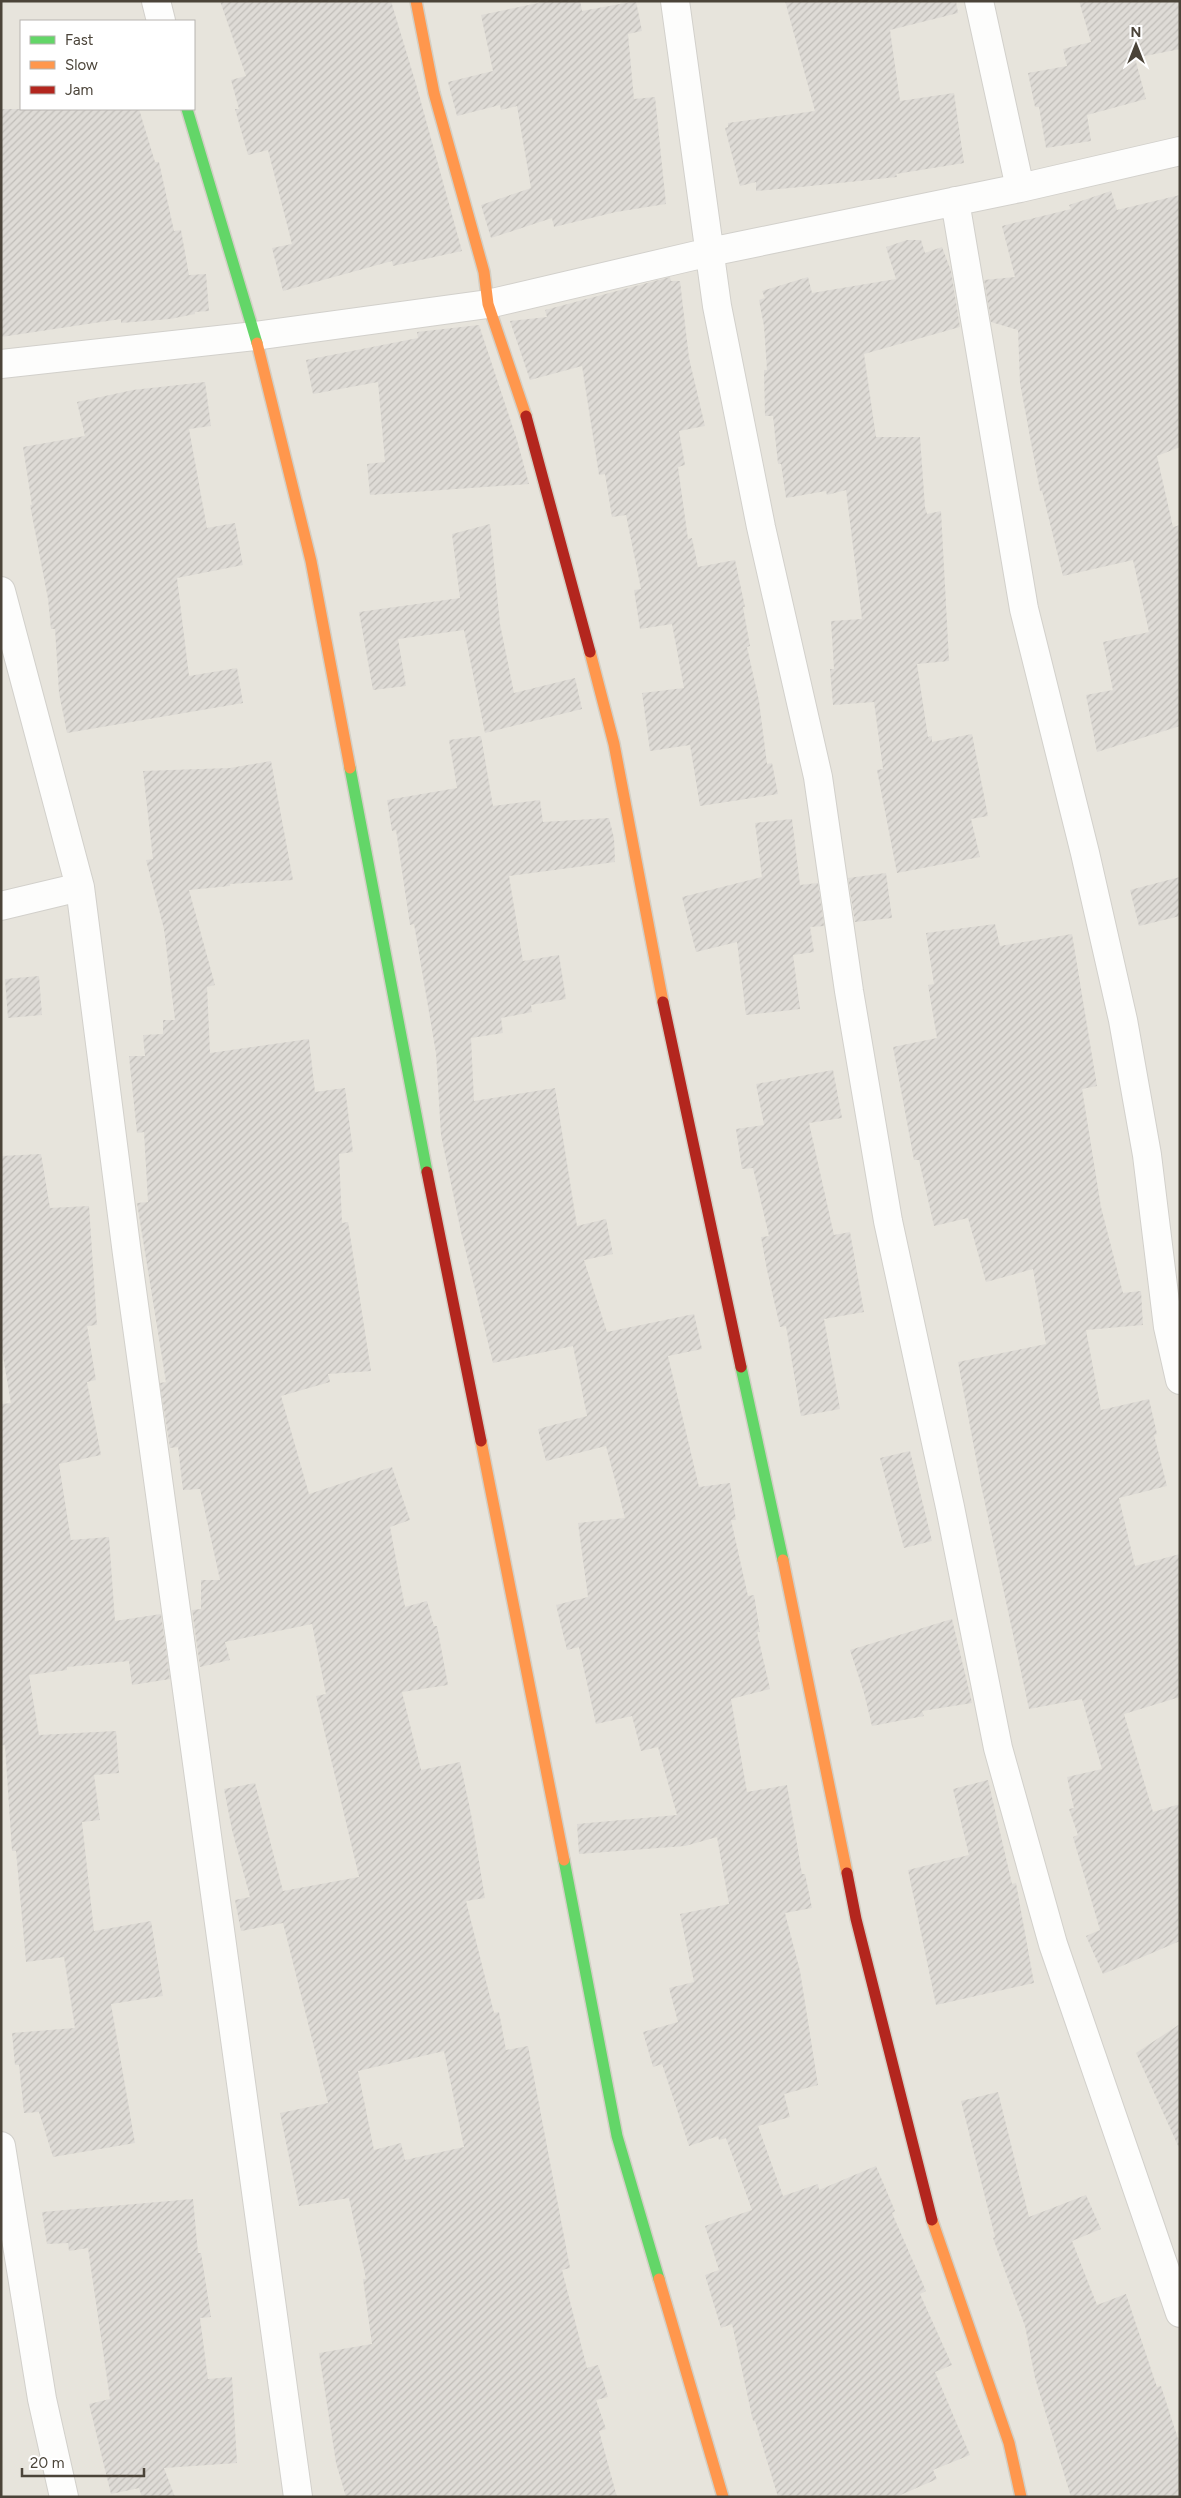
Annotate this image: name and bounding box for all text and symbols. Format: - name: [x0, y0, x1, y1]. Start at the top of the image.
- legend: [20, 20, 195, 110]
- north arrow: [1111, 20, 1161, 70]
- text: N: [1131, 24, 1141, 41]
- text: Fast: [65, 31, 94, 49]
- text: Slow: [65, 56, 98, 74]
- text: Jam: [65, 81, 93, 99]
- scale bar: [22, 2446, 145, 2478]
- text: 20 m: [30, 2454, 64, 2472]

